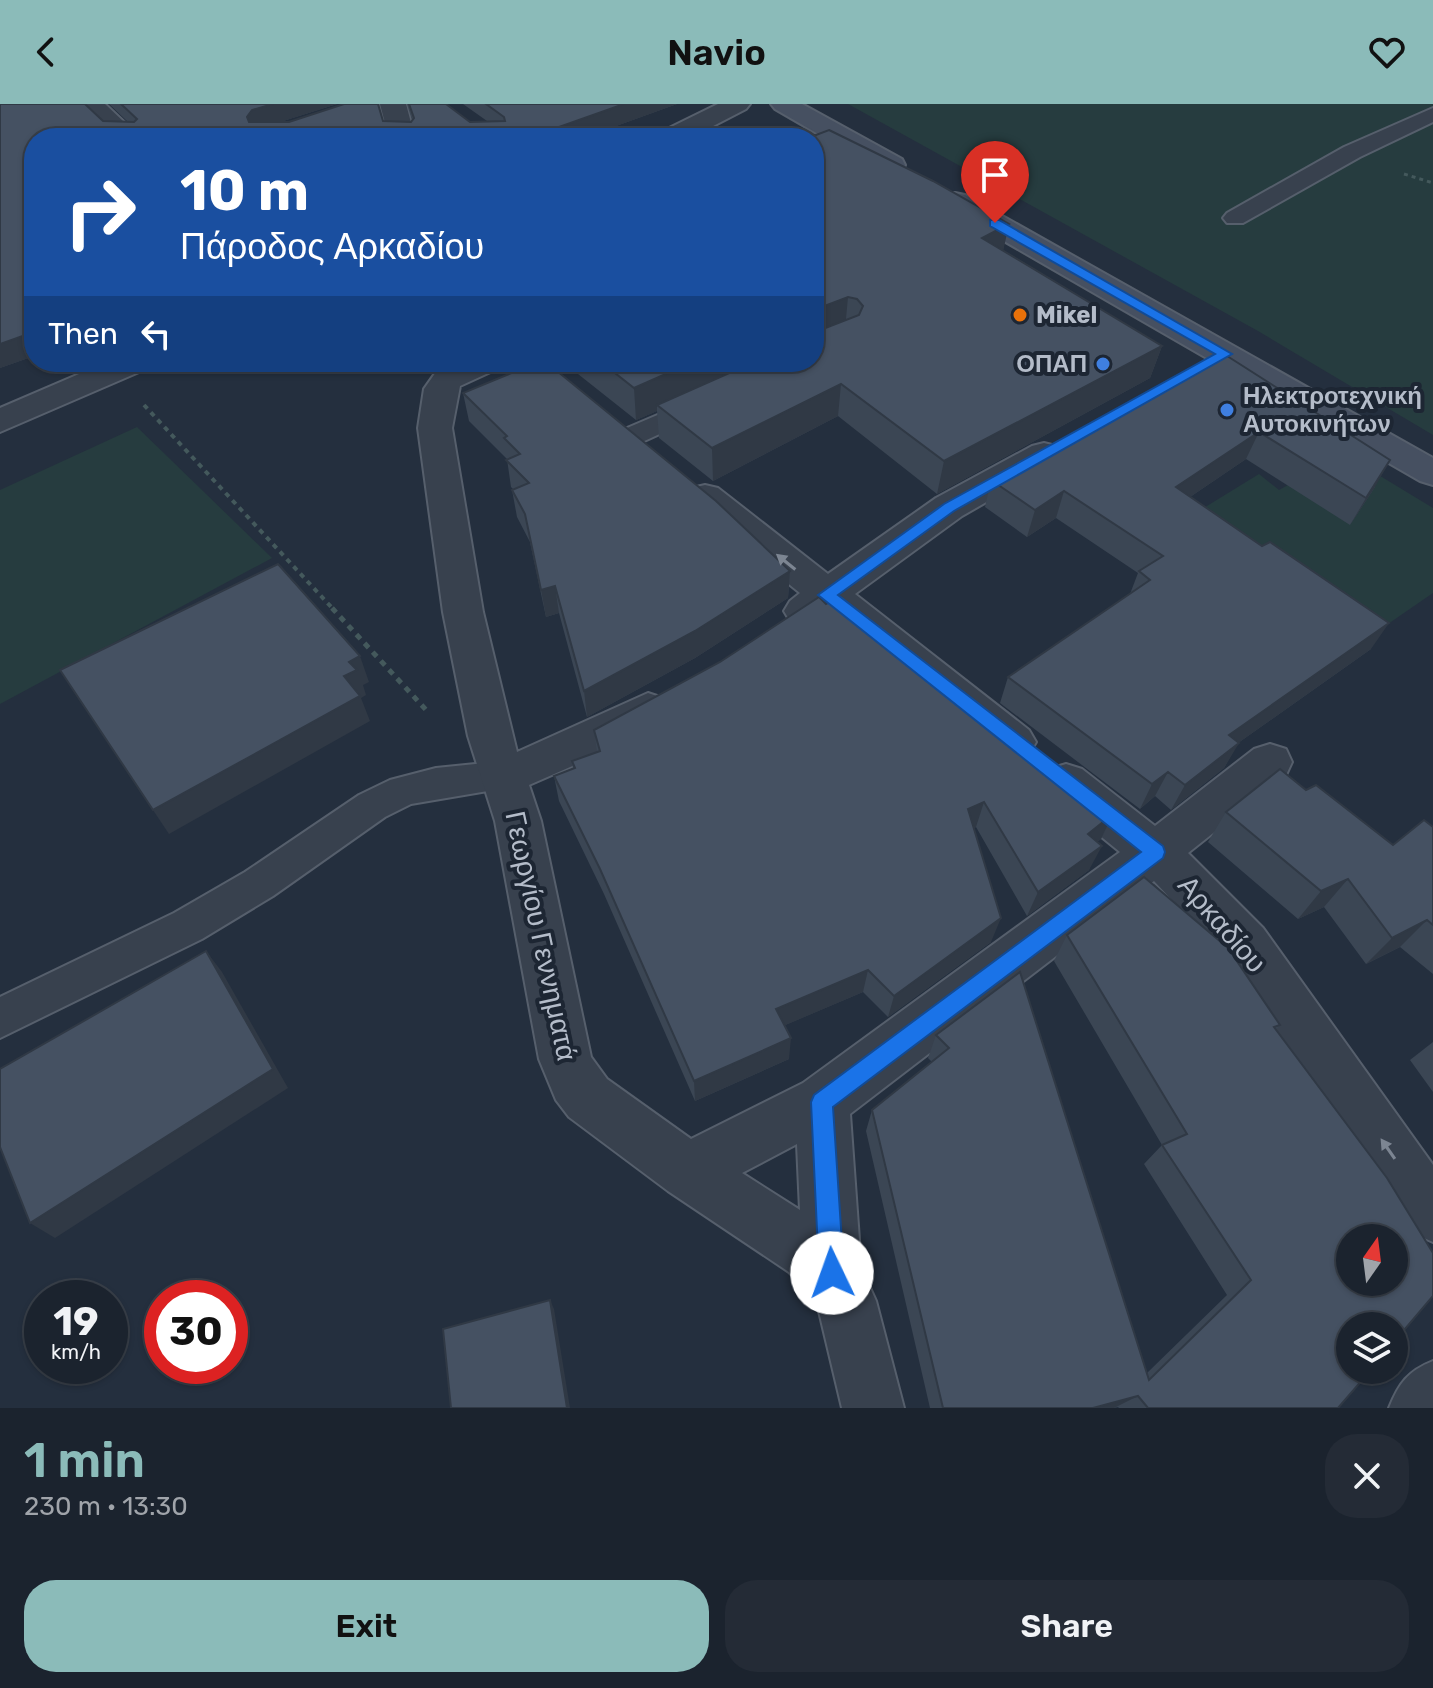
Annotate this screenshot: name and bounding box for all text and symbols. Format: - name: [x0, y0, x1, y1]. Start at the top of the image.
- icon: back: [24, 30, 68, 74]
- icon: heart: [1365, 30, 1409, 74]
- text: Navio: [667, 31, 766, 74]
- pin: [961, 141, 1029, 223]
- icon: arrive: [973, 153, 1017, 197]
- text: 10 m: [180, 158, 309, 224]
- icon: right: [48, 160, 152, 264]
- text: Πάροδος Αρκαδίου: [180, 225, 484, 268]
- place label: Mikel: [1036, 301, 1097, 329]
- marker: Mikel: [1011, 306, 1029, 324]
- icon: left: [134, 312, 178, 356]
- text: Then: [48, 316, 118, 352]
- place label: ΟΠΑΠ: [1016, 350, 1087, 378]
- marker: ΟΠΑΠ: [1094, 355, 1112, 373]
- place label: Ηλεκτροτεχνική Αυτοκινήτων: [1243, 382, 1422, 438]
- marker: Ηλεκτροτεχνική Αυτοκινήτων: [1218, 401, 1236, 419]
- one-way arrow: [776, 555, 796, 571]
- street label: Γεωργίου Γεννηματά: [498, 808, 584, 1064]
- street label: Αρκαδίου: [1171, 869, 1273, 979]
- one-way arrow: [1381, 1138, 1396, 1159]
- north arrow: [1336, 1224, 1408, 1296]
- map controls: [1336, 1224, 1408, 1384]
- position arrow: [790, 1231, 874, 1315]
- speed limit sign: 30: [144, 1280, 248, 1384]
- text: 19: [53, 1298, 99, 1345]
- button: layers: [1336, 1312, 1408, 1384]
- text: km/h: [51, 1340, 101, 1364]
- text: 1 min: [24, 1432, 145, 1489]
- button: close: [1325, 1434, 1409, 1518]
- text: 230 m · 13:30: [24, 1491, 188, 1522]
- button: Exit: [24, 1580, 709, 1672]
- button: Share: [725, 1580, 1409, 1672]

